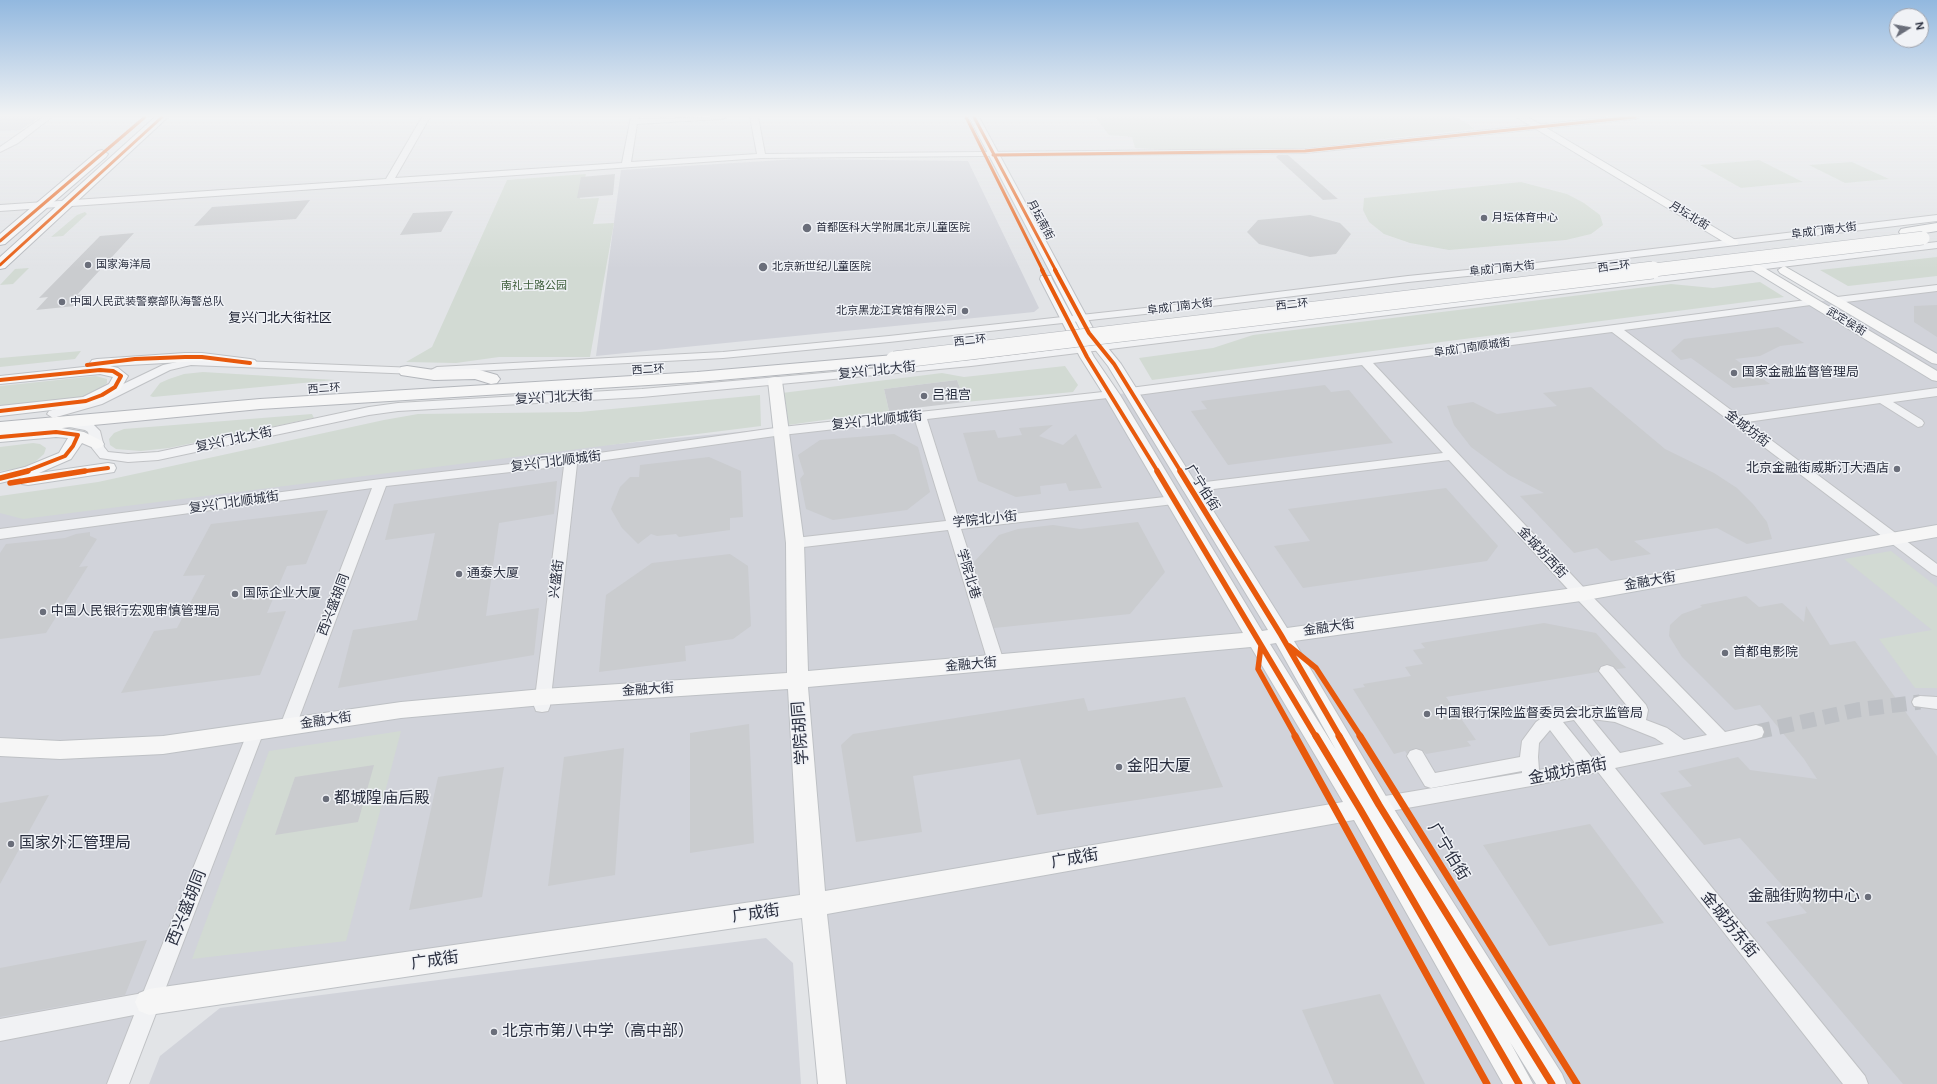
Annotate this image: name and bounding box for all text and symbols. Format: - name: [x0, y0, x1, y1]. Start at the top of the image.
- north arrow: [1889, 8, 1929, 48]
- text: N: [1912, 21, 1927, 31]
- street label: 月坛南街: [1024, 197, 1056, 243]
- street label: 月坛北街: [1667, 199, 1711, 233]
- place label: 月坛体育中心: [1492, 211, 1558, 225]
- marker: 月坛体育中心: [1479, 213, 1489, 223]
- street label: 阜成门南大街: [1790, 220, 1858, 242]
- place label: 首都医科大学附属北京儿童医院: [816, 221, 970, 235]
- marker: 首都医科大学附属北京儿童医院: [801, 222, 813, 234]
- place label: 国家海洋局: [96, 258, 151, 272]
- street label: 西二环: [1597, 258, 1631, 276]
- street label: 阜成门南大街: [1468, 259, 1536, 279]
- marker: 国家海洋局: [83, 260, 93, 270]
- place label: 北京新世纪儿童医院: [772, 260, 871, 274]
- marker: 北京新世纪儿童医院: [757, 261, 769, 273]
- park label: 南礼士路公园: [501, 279, 567, 293]
- place label: 中国人民武装警察部队海警总队: [70, 295, 224, 309]
- street label: 阜成门南大街: [1146, 296, 1214, 318]
- marker: 中国人民武装警察部队海警总队: [57, 297, 67, 307]
- street label: 西二环: [1275, 297, 1309, 313]
- place label: 北京黑龙江宾馆有限公司: [836, 304, 957, 318]
- street label: 武定侯街: [1824, 305, 1868, 339]
- marker: 北京黑龙江宾馆有限公司: [960, 306, 970, 316]
- district label: 复兴门北大街社区: [228, 311, 332, 327]
- street label: 西二环: [953, 333, 987, 349]
- street label: 阜成门南顺城街: [1433, 336, 1511, 360]
- street label: 复兴门北大街: [837, 359, 917, 383]
- street label: 西二环: [631, 363, 665, 377]
- place label: 国家金融监督管理局: [1742, 365, 1859, 381]
- marker: 国家金融监督管理局: [1729, 368, 1739, 378]
- street label: 西二环: [307, 381, 341, 397]
- street label: 复兴门北大街: [515, 388, 593, 408]
- place label: 吕祖宫: [932, 388, 971, 404]
- marker: 吕祖宫: [919, 391, 929, 401]
- street label: 金城坊街: [1722, 407, 1772, 451]
- street label: 复兴门北顺城街: [831, 408, 923, 434]
- street label: 复兴门北大街: [194, 424, 274, 456]
- street label: 复兴门北顺城街: [510, 449, 602, 475]
- place label: 北京金融街威斯汀大酒店: [1746, 461, 1889, 477]
- street label: 广宁伯街: [1182, 462, 1222, 514]
- marker: 北京金融街威斯汀大酒店: [1892, 464, 1902, 474]
- street label: 复兴门北顺城街: [188, 489, 280, 517]
- street label: 学院北小街: [952, 509, 1018, 531]
- street label: 金城坊西街: [1514, 524, 1570, 582]
- street label: 学院北巷: [953, 547, 983, 601]
- street label: 兴盛街: [547, 559, 567, 599]
- place label: 通泰大厦: [467, 566, 519, 582]
- marker: 通泰大厦: [454, 569, 464, 579]
- street label: 金融大街: [1623, 570, 1677, 594]
- street label: 西兴盛胡同: [315, 572, 353, 638]
- place label: 国际企业大厦: [243, 586, 321, 602]
- marker: 国际企业大厦: [230, 589, 240, 599]
- place label: 中国人民银行宏观审慎管理局: [51, 604, 220, 620]
- marker: 中国人民银行宏观审慎管理局: [38, 607, 48, 617]
- street label: 金融大街: [1302, 617, 1356, 639]
- place label: 首都电影院: [1733, 645, 1798, 661]
- marker: 首都电影院: [1720, 648, 1730, 658]
- street label: 金融大街: [944, 655, 998, 675]
- street label: 金融大街: [622, 680, 674, 700]
- street label: 学院胡同: [789, 700, 813, 766]
- place label: 中国银行保险监督委员会北京监管局: [1435, 706, 1643, 722]
- marker: 中国银行保险监督委员会北京监管局: [1422, 709, 1432, 719]
- street label: 金融大街: [299, 710, 353, 732]
- street label: 金城坊南街: [1527, 755, 1609, 789]
- place label: 金阳大厦: [1127, 757, 1191, 777]
- marker: 金阳大厦: [1114, 762, 1124, 772]
- place label: 都城隍庙后殿: [334, 789, 430, 809]
- marker: 都城隍庙后殿: [321, 794, 331, 804]
- street label: 广宁伯街: [1423, 820, 1473, 884]
- place label: 国家外汇管理局: [19, 834, 131, 854]
- marker: 国家外汇管理局: [6, 839, 16, 849]
- street label: 广成街: [1050, 845, 1100, 873]
- street label: 西兴盛胡同: [163, 867, 211, 949]
- place label: 金融街购物中心: [1748, 887, 1860, 907]
- street label: 金城坊东街: [1696, 888, 1762, 962]
- marker: 金融街购物中心: [1863, 892, 1873, 902]
- street label: 广成街: [731, 901, 781, 927]
- street label: 广成街: [410, 948, 460, 974]
- place label: 北京市第八中学（高中部）: [502, 1022, 694, 1042]
- marker: 北京市第八中学（高中部）: [489, 1027, 499, 1037]

